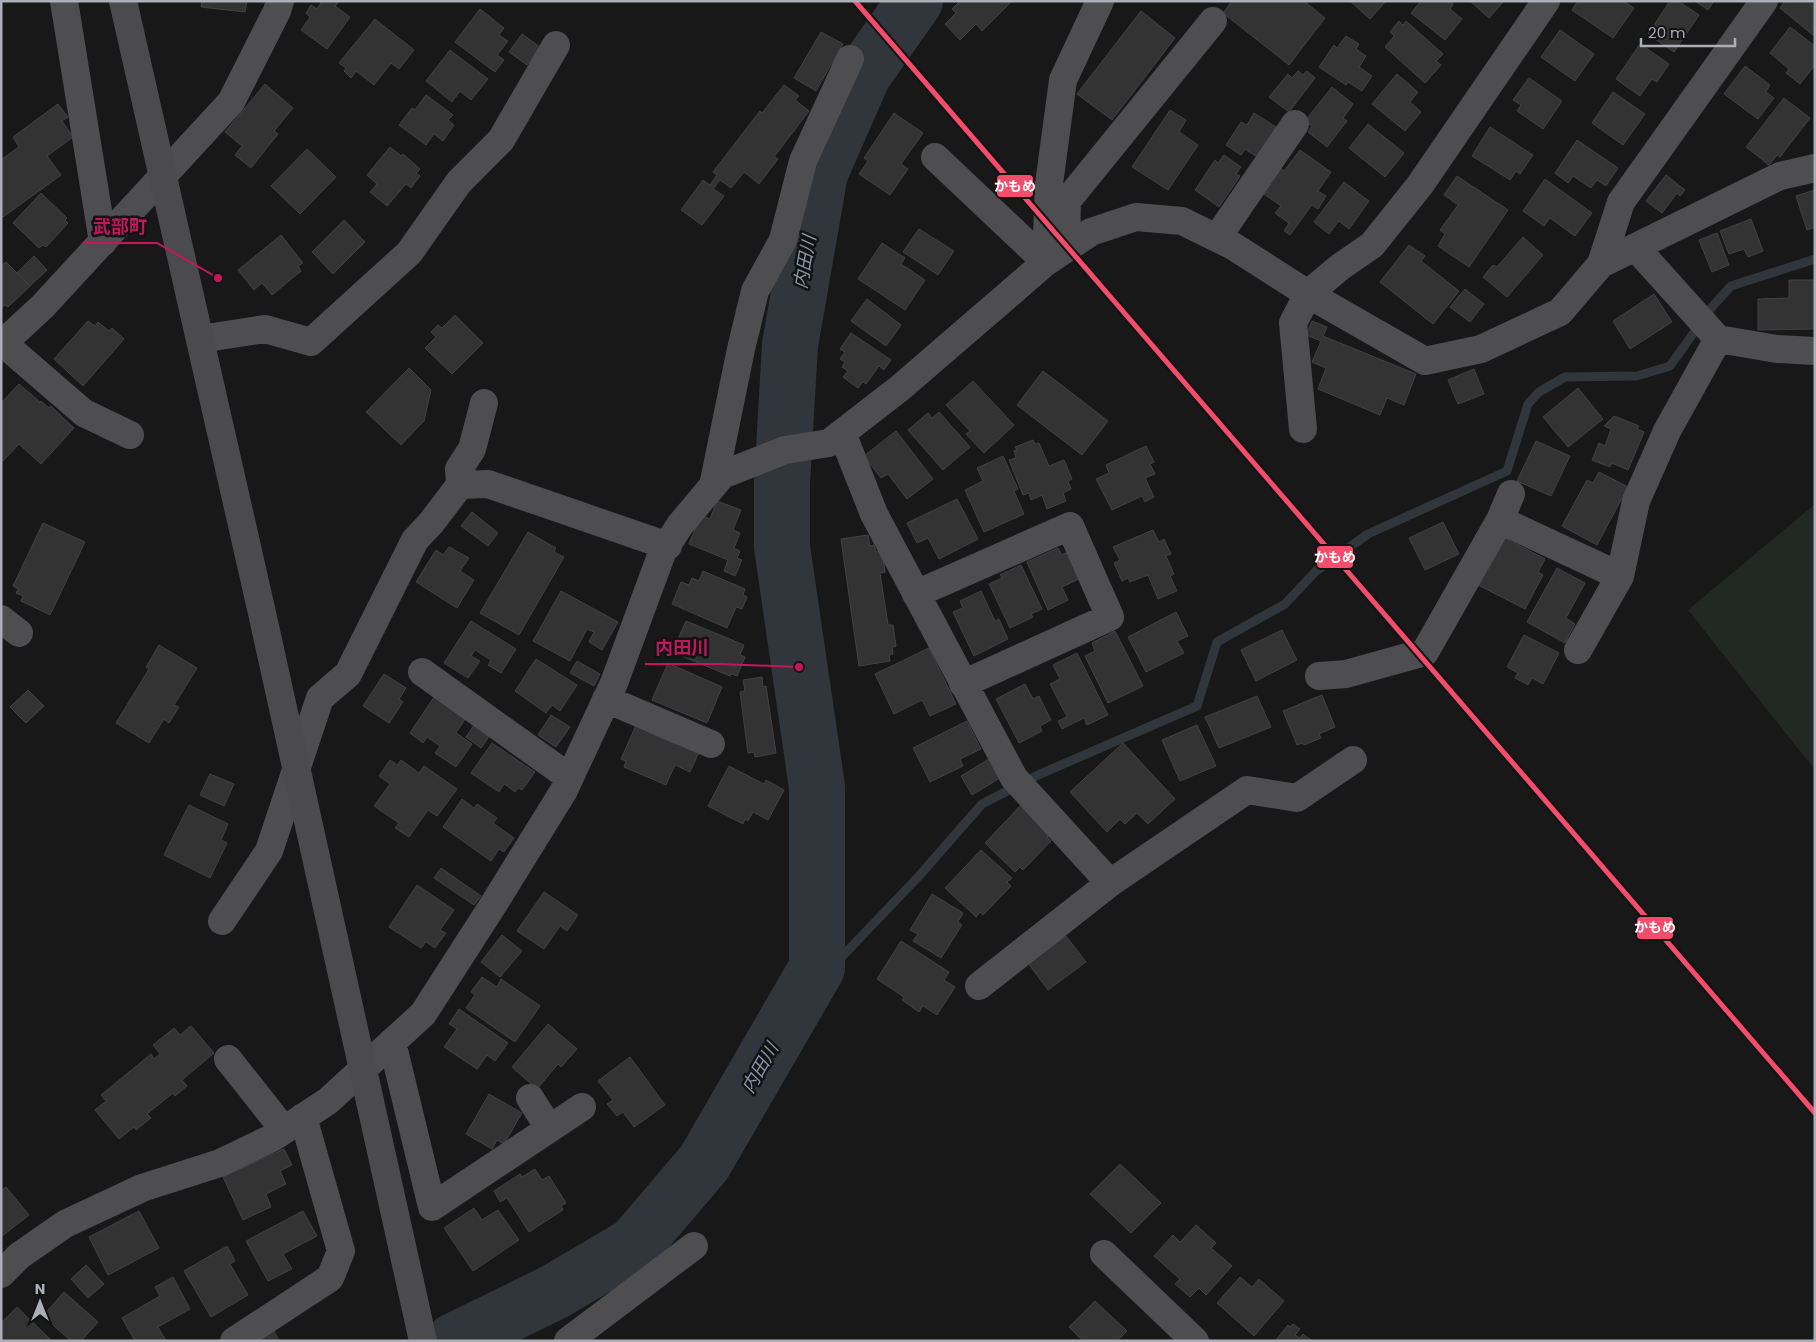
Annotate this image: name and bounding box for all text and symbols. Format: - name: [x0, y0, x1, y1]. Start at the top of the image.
- scale bar: [1641, 15, 1735, 47]
- text: 20 m: [1648, 22, 1686, 43]
- line badge: かもめ: [996, 174, 1034, 198]
- text: かもめ: [994, 176, 1036, 196]
- callout: 武部町: [83, 210, 157, 243]
- text: 武部町: [93, 214, 147, 239]
- water label: 内田川: [788, 231, 822, 291]
- line badge: かもめ: [1316, 545, 1354, 569]
- text: かもめ: [1314, 547, 1356, 567]
- callout: 内田川: [645, 631, 719, 664]
- text: 内田川: [655, 635, 709, 660]
- line badge: かもめ: [1636, 916, 1674, 940]
- text: かもめ: [1634, 917, 1676, 937]
- water label: 内田川: [735, 1036, 785, 1097]
- north arrow: [15, 1277, 65, 1327]
- text: N: [35, 1279, 45, 1299]

